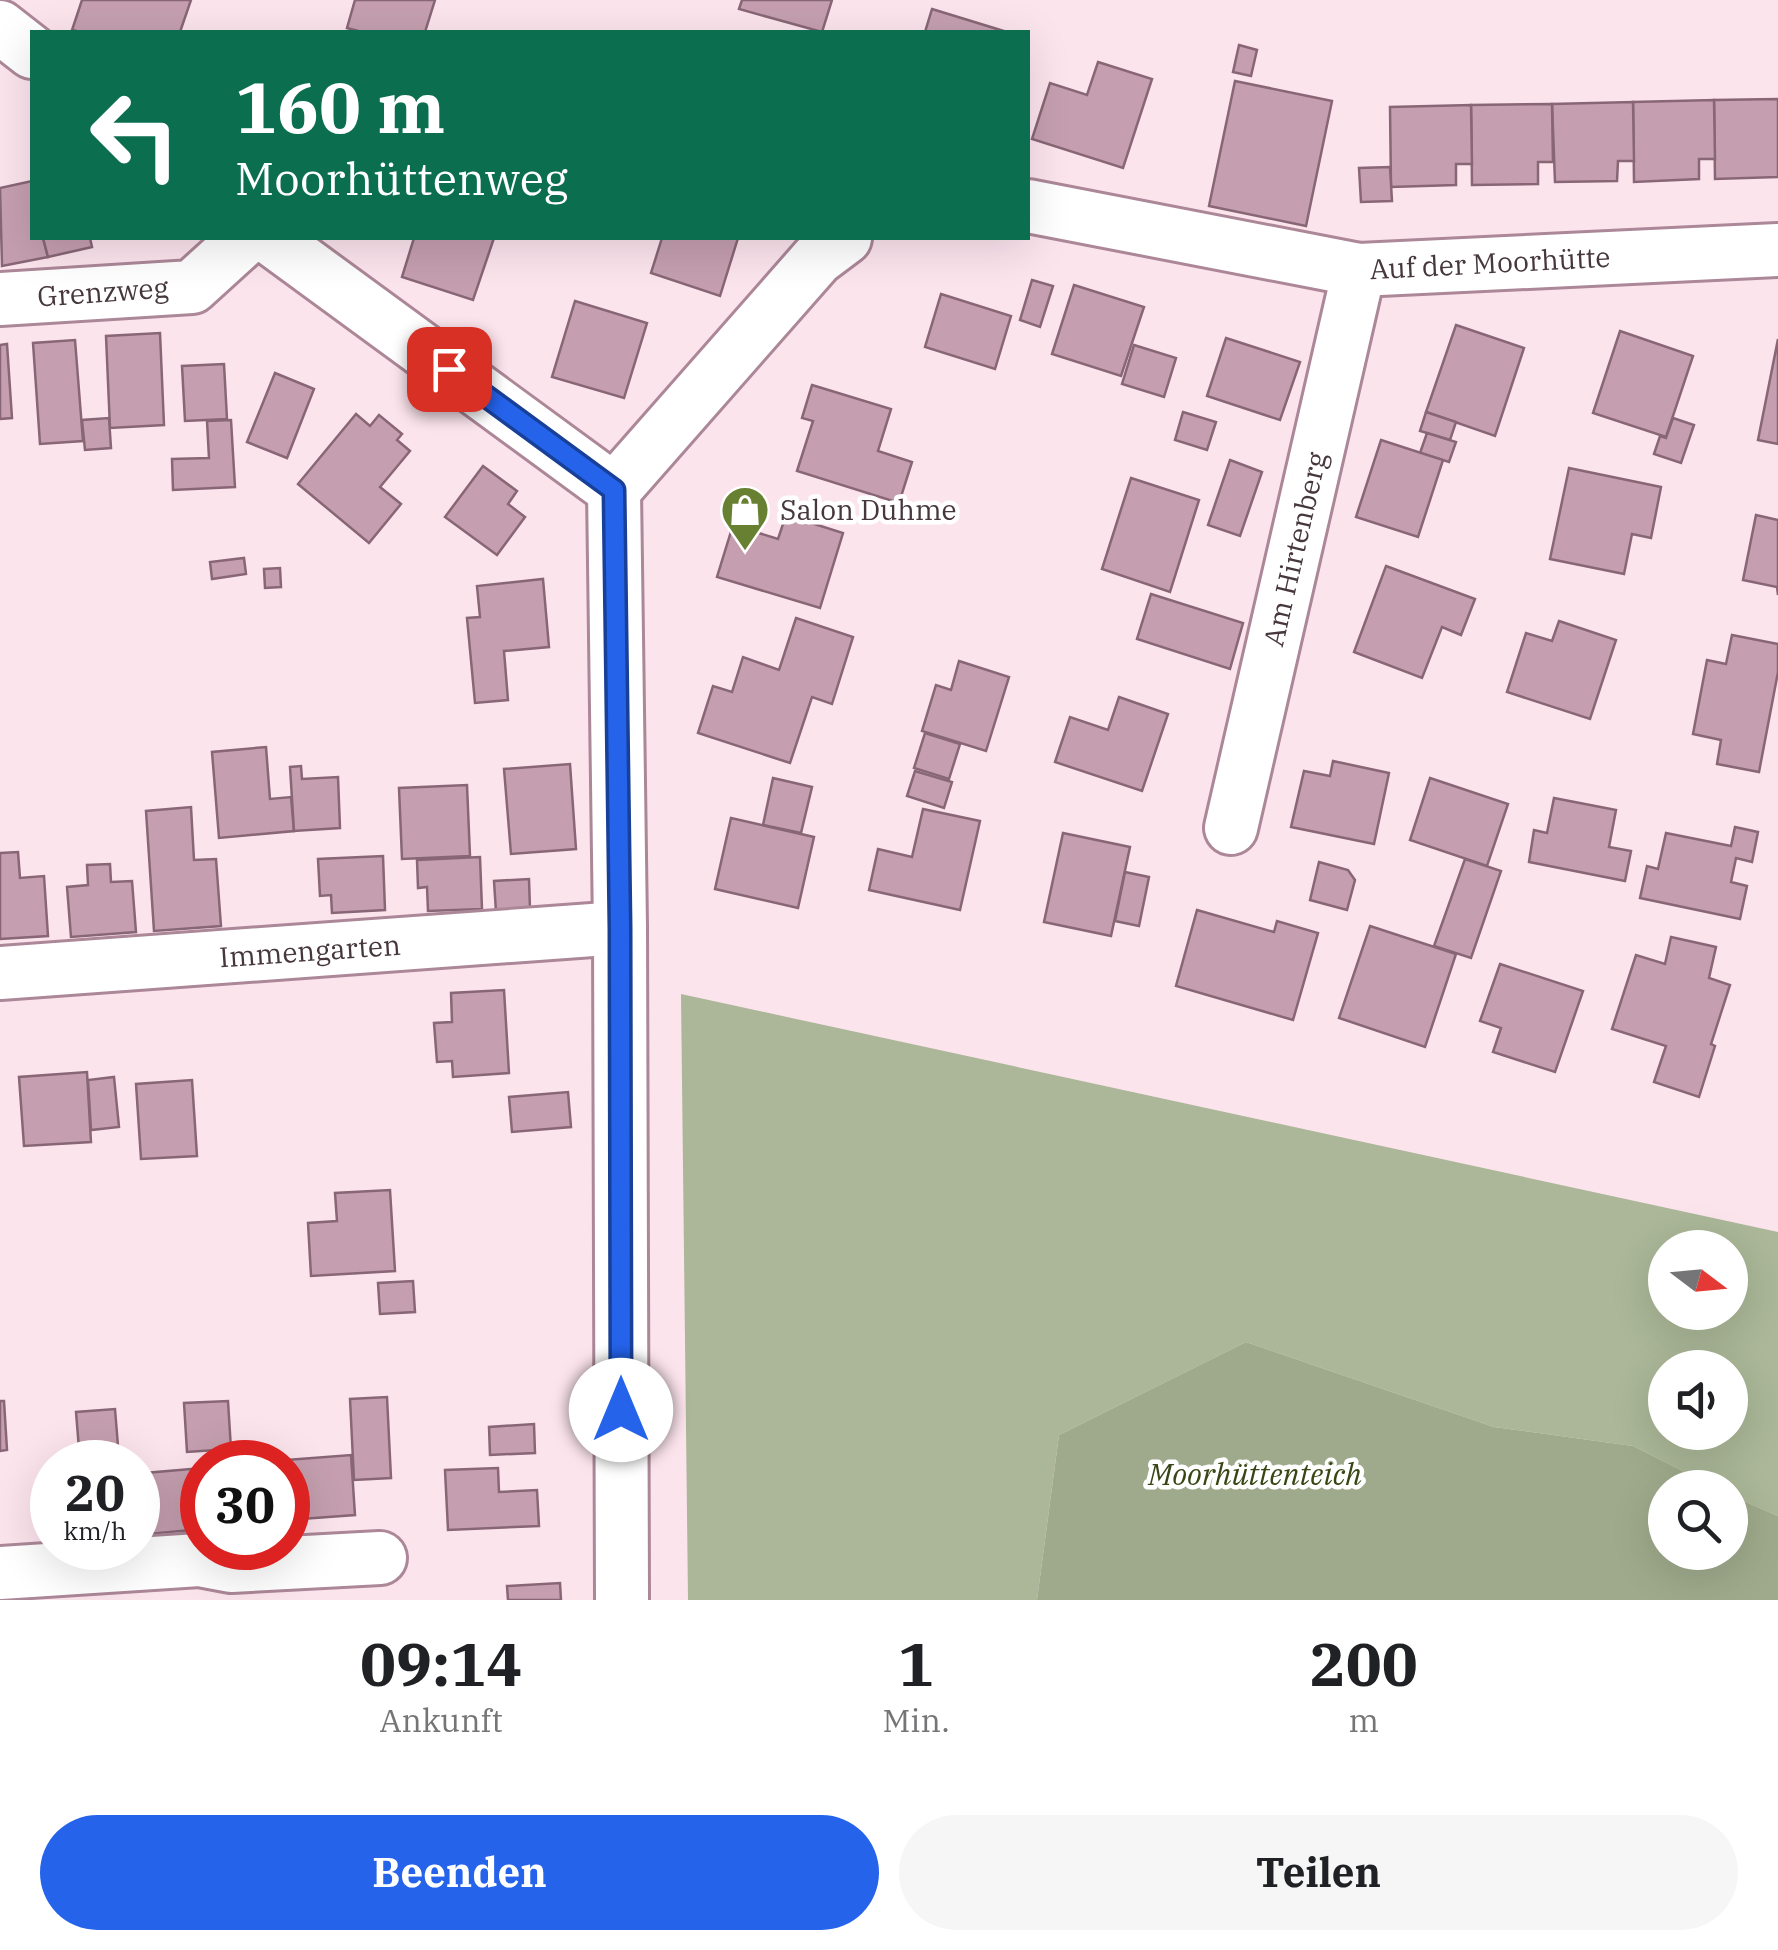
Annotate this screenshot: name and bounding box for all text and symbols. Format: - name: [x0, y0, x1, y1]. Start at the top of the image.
- text: 160 m: [235, 61, 445, 152]
- icon: left: [70, 70, 200, 200]
- text: Moorhüttenweg: [235, 149, 568, 207]
- street label: Auf der Moorhütte: [1369, 238, 1611, 287]
- street label: Grenzweg: [36, 268, 170, 315]
- pin: [407, 327, 492, 412]
- icon: arrive: [422, 342, 477, 397]
- street label: Am Hirtenberg: [1254, 448, 1335, 650]
- shop icon: Salon Duhme: [719, 484, 771, 552]
- place label: Salon Duhme: [780, 491, 957, 528]
- street label: Immengarten: [218, 926, 402, 975]
- north arrow: [1648, 1230, 1748, 1330]
- map controls: [1648, 1230, 1748, 1570]
- button: sound: [1648, 1350, 1748, 1450]
- position arrow: [569, 1358, 673, 1462]
- speed limit sign: 30: [180, 1440, 310, 1570]
- water label: Moorhüttenteich: [1147, 1454, 1362, 1493]
- text: 20: [65, 1460, 125, 1525]
- button: search: [1648, 1470, 1748, 1570]
- text: km/h: [63, 1514, 127, 1547]
- text: 09:14: [360, 1624, 522, 1703]
- text: 1: [898, 1624, 934, 1703]
- text: 200: [1310, 1624, 1418, 1703]
- text: Ankunft: [380, 1699, 503, 1741]
- text: Min.: [882, 1699, 950, 1741]
- text: m: [1349, 1699, 1379, 1741]
- button: Beenden: [40, 1815, 879, 1930]
- button: Teilen: [899, 1815, 1738, 1930]

